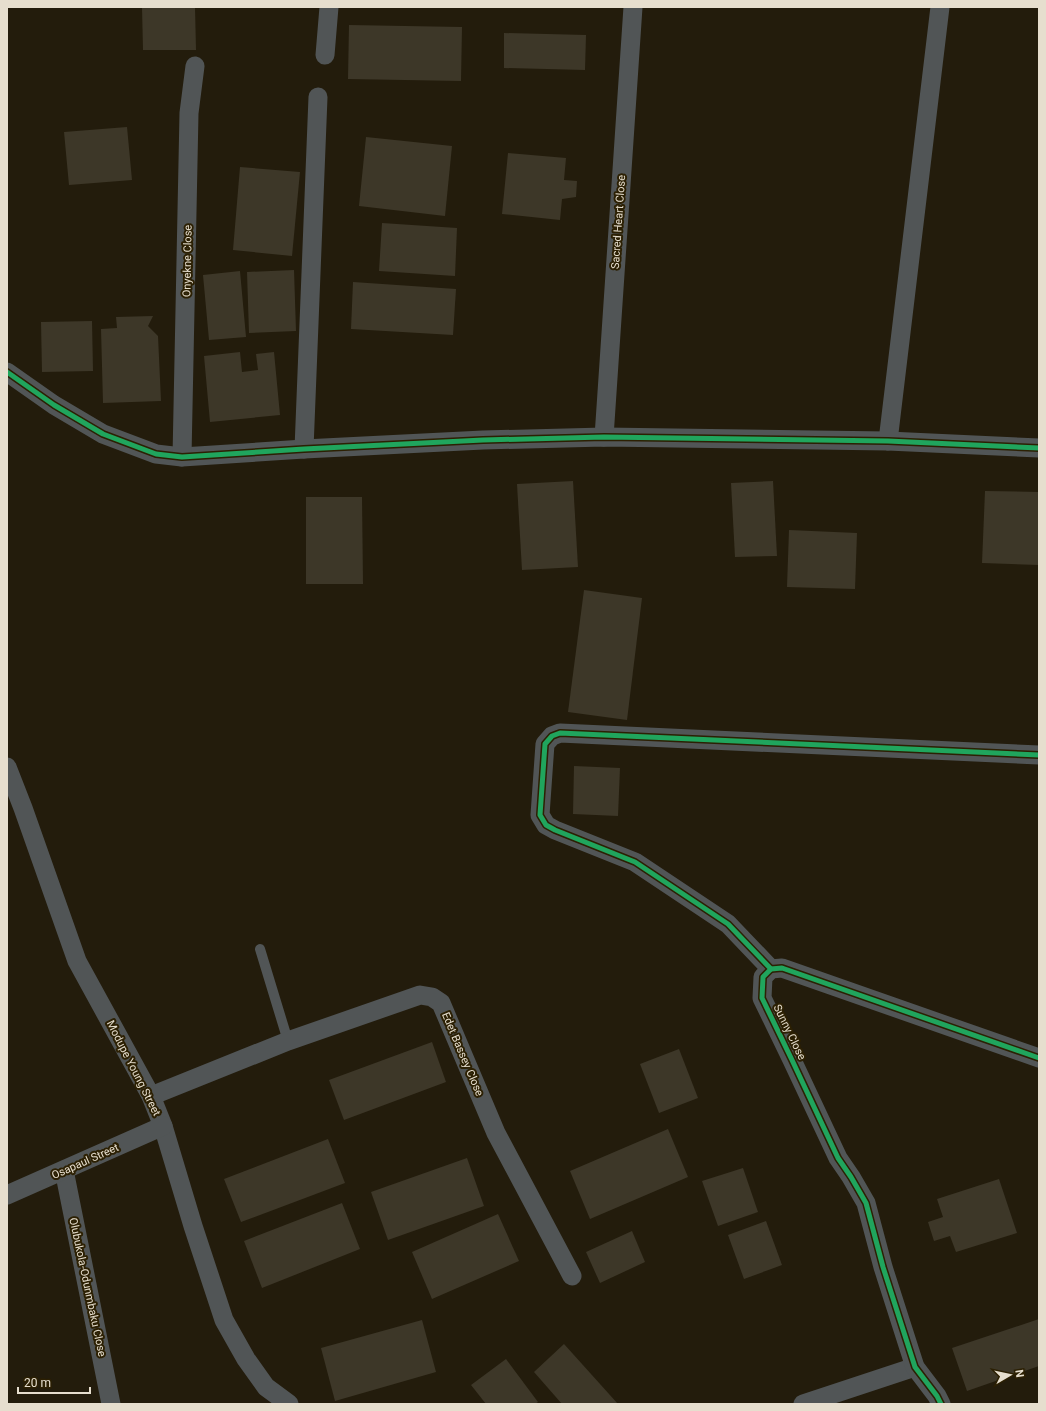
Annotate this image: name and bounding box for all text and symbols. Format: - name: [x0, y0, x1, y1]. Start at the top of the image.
- street label: Sacred Heart Close: [609, 174, 628, 270]
- street label: Onyekne Close: [180, 225, 195, 297]
- street label: Sunny Close: [770, 1002, 809, 1062]
- street label: Edet Bassey Close: [439, 1010, 486, 1098]
- street label: Modupe Young Street: [104, 1018, 163, 1119]
- street label: Osapaul Street: [50, 1141, 121, 1182]
- street label: Olubukola-Odunmbaku Close: [66, 1216, 109, 1358]
- north arrow: [990, 1355, 1030, 1395]
- scale bar: [18, 1369, 90, 1395]
- text: N: [1012, 1369, 1026, 1379]
- text: 20 m: [24, 1376, 51, 1390]

